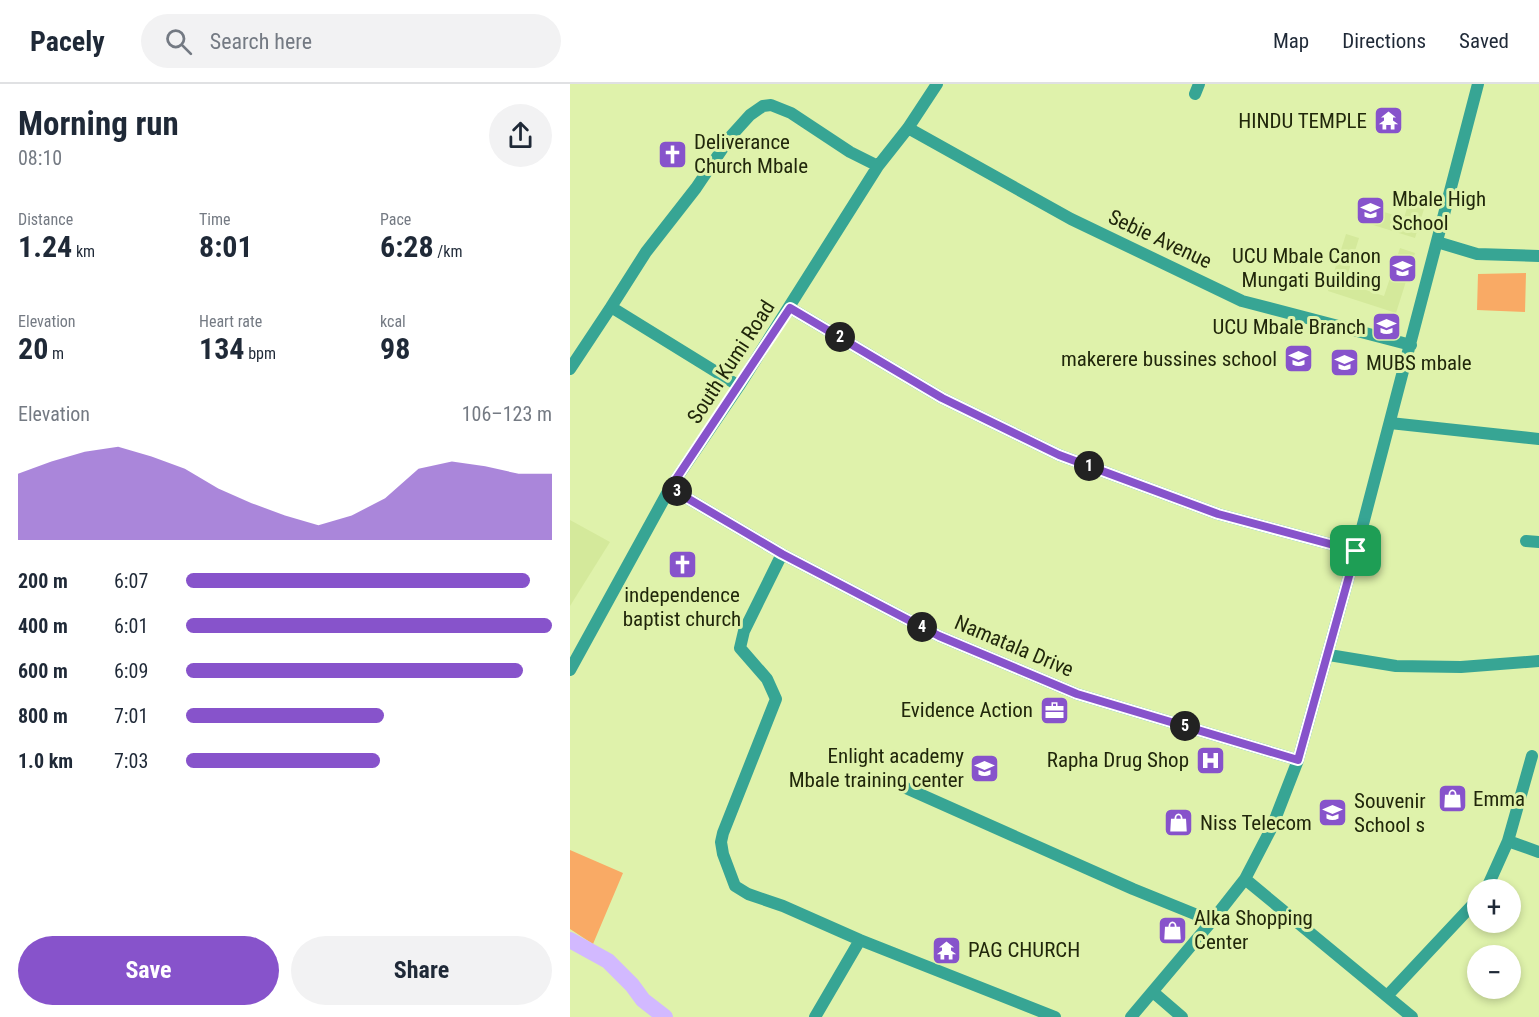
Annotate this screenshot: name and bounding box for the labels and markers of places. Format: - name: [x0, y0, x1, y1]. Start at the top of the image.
- temple icon: HINDU TEMPLE: [1372, 105, 1404, 137]
- place label: HINDU TEMPLE: [1238, 109, 1367, 133]
- place label: Deliverance Church Mbale: [694, 130, 808, 178]
- church icon: Deliverance Church Mbale: [657, 138, 689, 170]
- place label: Mbale High School: [1392, 187, 1486, 235]
- school or university icon: Mbale High School: [1355, 195, 1387, 227]
- place label: UCU Mbale Canon Mungati Building: [1232, 244, 1381, 292]
- school or university icon: UCU Mbale Canon Mungati Building: [1386, 252, 1418, 284]
- school or university icon: UCU Mbale Branch: [1371, 311, 1403, 343]
- place label: UCU Mbale Branch: [1212, 315, 1366, 339]
- pin: 2: [825, 322, 855, 352]
- school or university icon: makerere bussines school: [1282, 343, 1314, 375]
- place label: makerere bussines school: [1061, 347, 1277, 371]
- school or university icon: MUBS mbale: [1329, 347, 1361, 379]
- place label: MUBS mbale: [1366, 351, 1472, 375]
- pin: 1: [1074, 451, 1104, 481]
- pin: 3: [662, 476, 692, 506]
- pin: [1330, 525, 1381, 576]
- church icon: independence baptist church: [666, 548, 698, 580]
- place label: independence baptist church: [623, 583, 741, 631]
- pin: 4: [907, 612, 937, 642]
- office icon: Evidence Action: [1038, 694, 1070, 726]
- place label: Evidence Action: [901, 698, 1033, 722]
- pin: 5: [1170, 711, 1200, 741]
- place label: Enlight academy Mbale training center: [789, 744, 964, 792]
- hospital icon: Rapha Drug Shop: [1194, 744, 1226, 776]
- place label: Rapha Drug Shop: [1047, 748, 1189, 772]
- school or university icon: Enlight academy Mbale training center: [969, 752, 1001, 784]
- shop icon: Emma: [1436, 783, 1468, 815]
- place label: Emma: [1473, 787, 1525, 811]
- place label: Souvenir School s: [1354, 789, 1426, 837]
- school or university icon: Souvenir School s: [1317, 797, 1349, 829]
- shop icon: Niss Telecom: [1163, 807, 1195, 839]
- place label: Niss Telecom: [1200, 811, 1312, 835]
- place label: Alka Shopping Center: [1194, 906, 1313, 954]
- shop icon: Alka Shopping Center: [1157, 914, 1189, 946]
- temple icon: PAG CHURCH: [931, 934, 963, 966]
- place label: PAG CHURCH: [968, 938, 1080, 962]

